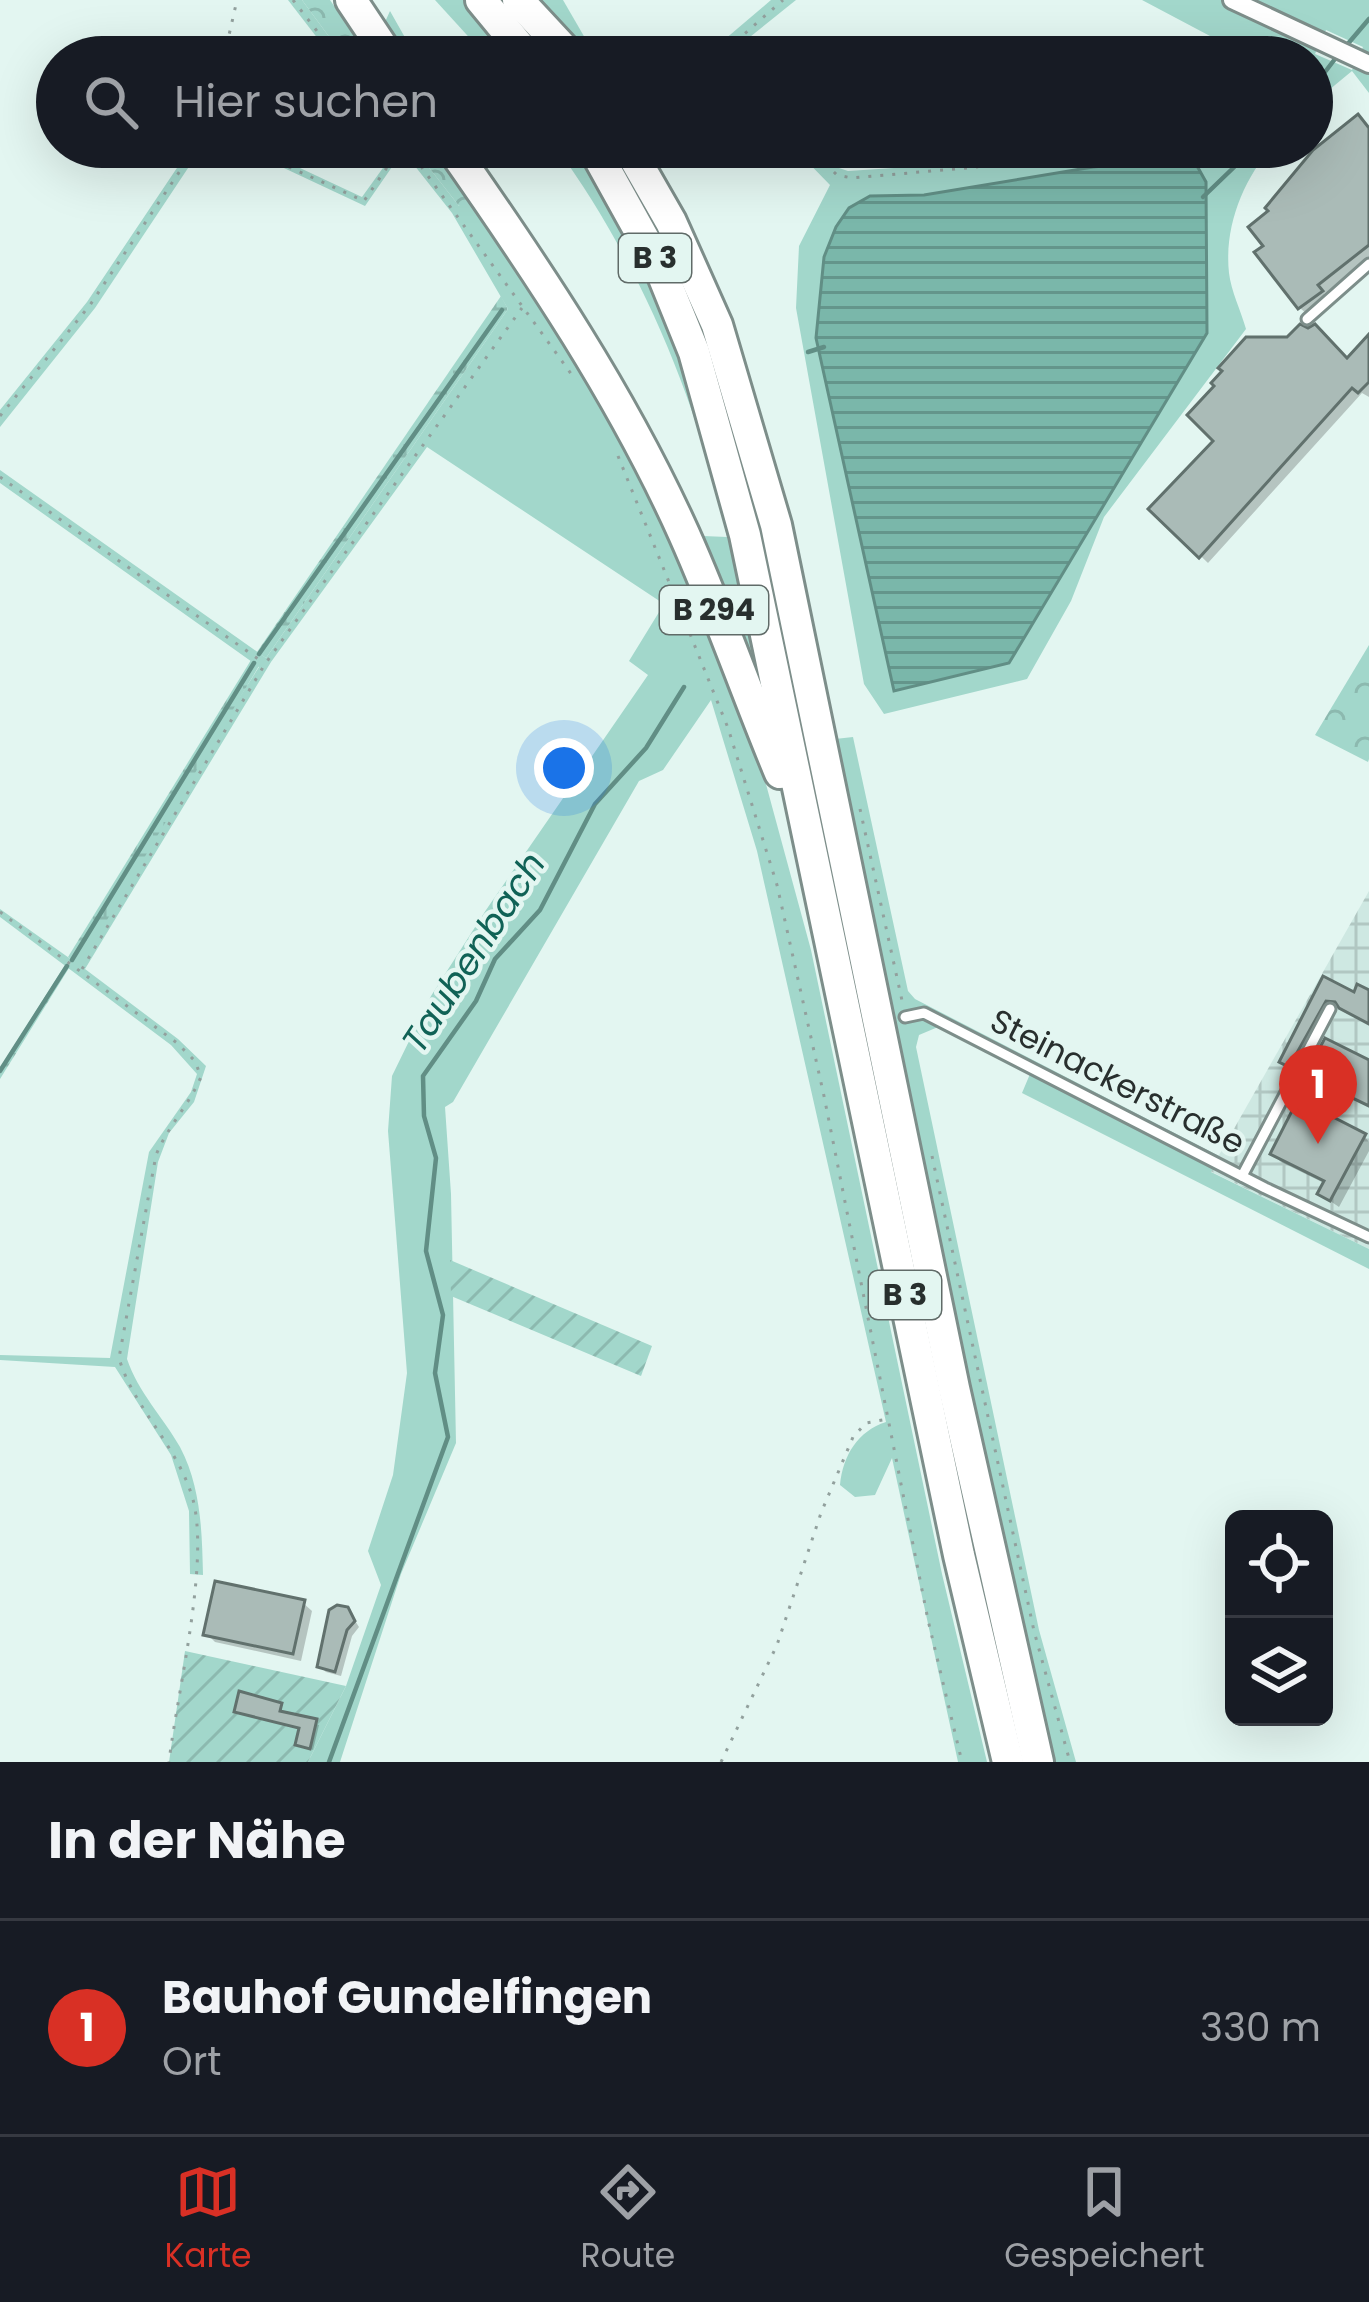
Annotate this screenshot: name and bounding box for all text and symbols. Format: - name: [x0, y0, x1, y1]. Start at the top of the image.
- search box: [36, 36, 1333, 168]
- icon: search: [78, 69, 144, 135]
- text: Hier suchen: [174, 70, 438, 133]
- road number: B 3: [619, 234, 691, 282]
- road number: B 294: [660, 586, 768, 634]
- your location: [534, 738, 594, 798]
- water label: Taubenbach: [389, 842, 557, 1063]
- street label: Steinackerstraße: [982, 997, 1253, 1166]
- pin: 1: [1279, 1045, 1357, 1144]
- road number: B 3: [869, 1271, 941, 1319]
- map controls: [1225, 1510, 1333, 1726]
- button: locate: [1225, 1510, 1333, 1618]
- button: layers: [1225, 1618, 1333, 1726]
- text: In der Nähe: [48, 1804, 346, 1876]
- text: Bauhof Gundelfingen: [162, 1966, 652, 2029]
- text: 1: [80, 2000, 94, 2055]
- text: 330 m: [1200, 2000, 1321, 2055]
- text: Ort: [162, 2034, 221, 2089]
- tab: Karte: [165, 2159, 251, 2281]
- tab: Route: [580, 2159, 675, 2281]
- tab: Gespeichert: [1004, 2159, 1204, 2281]

